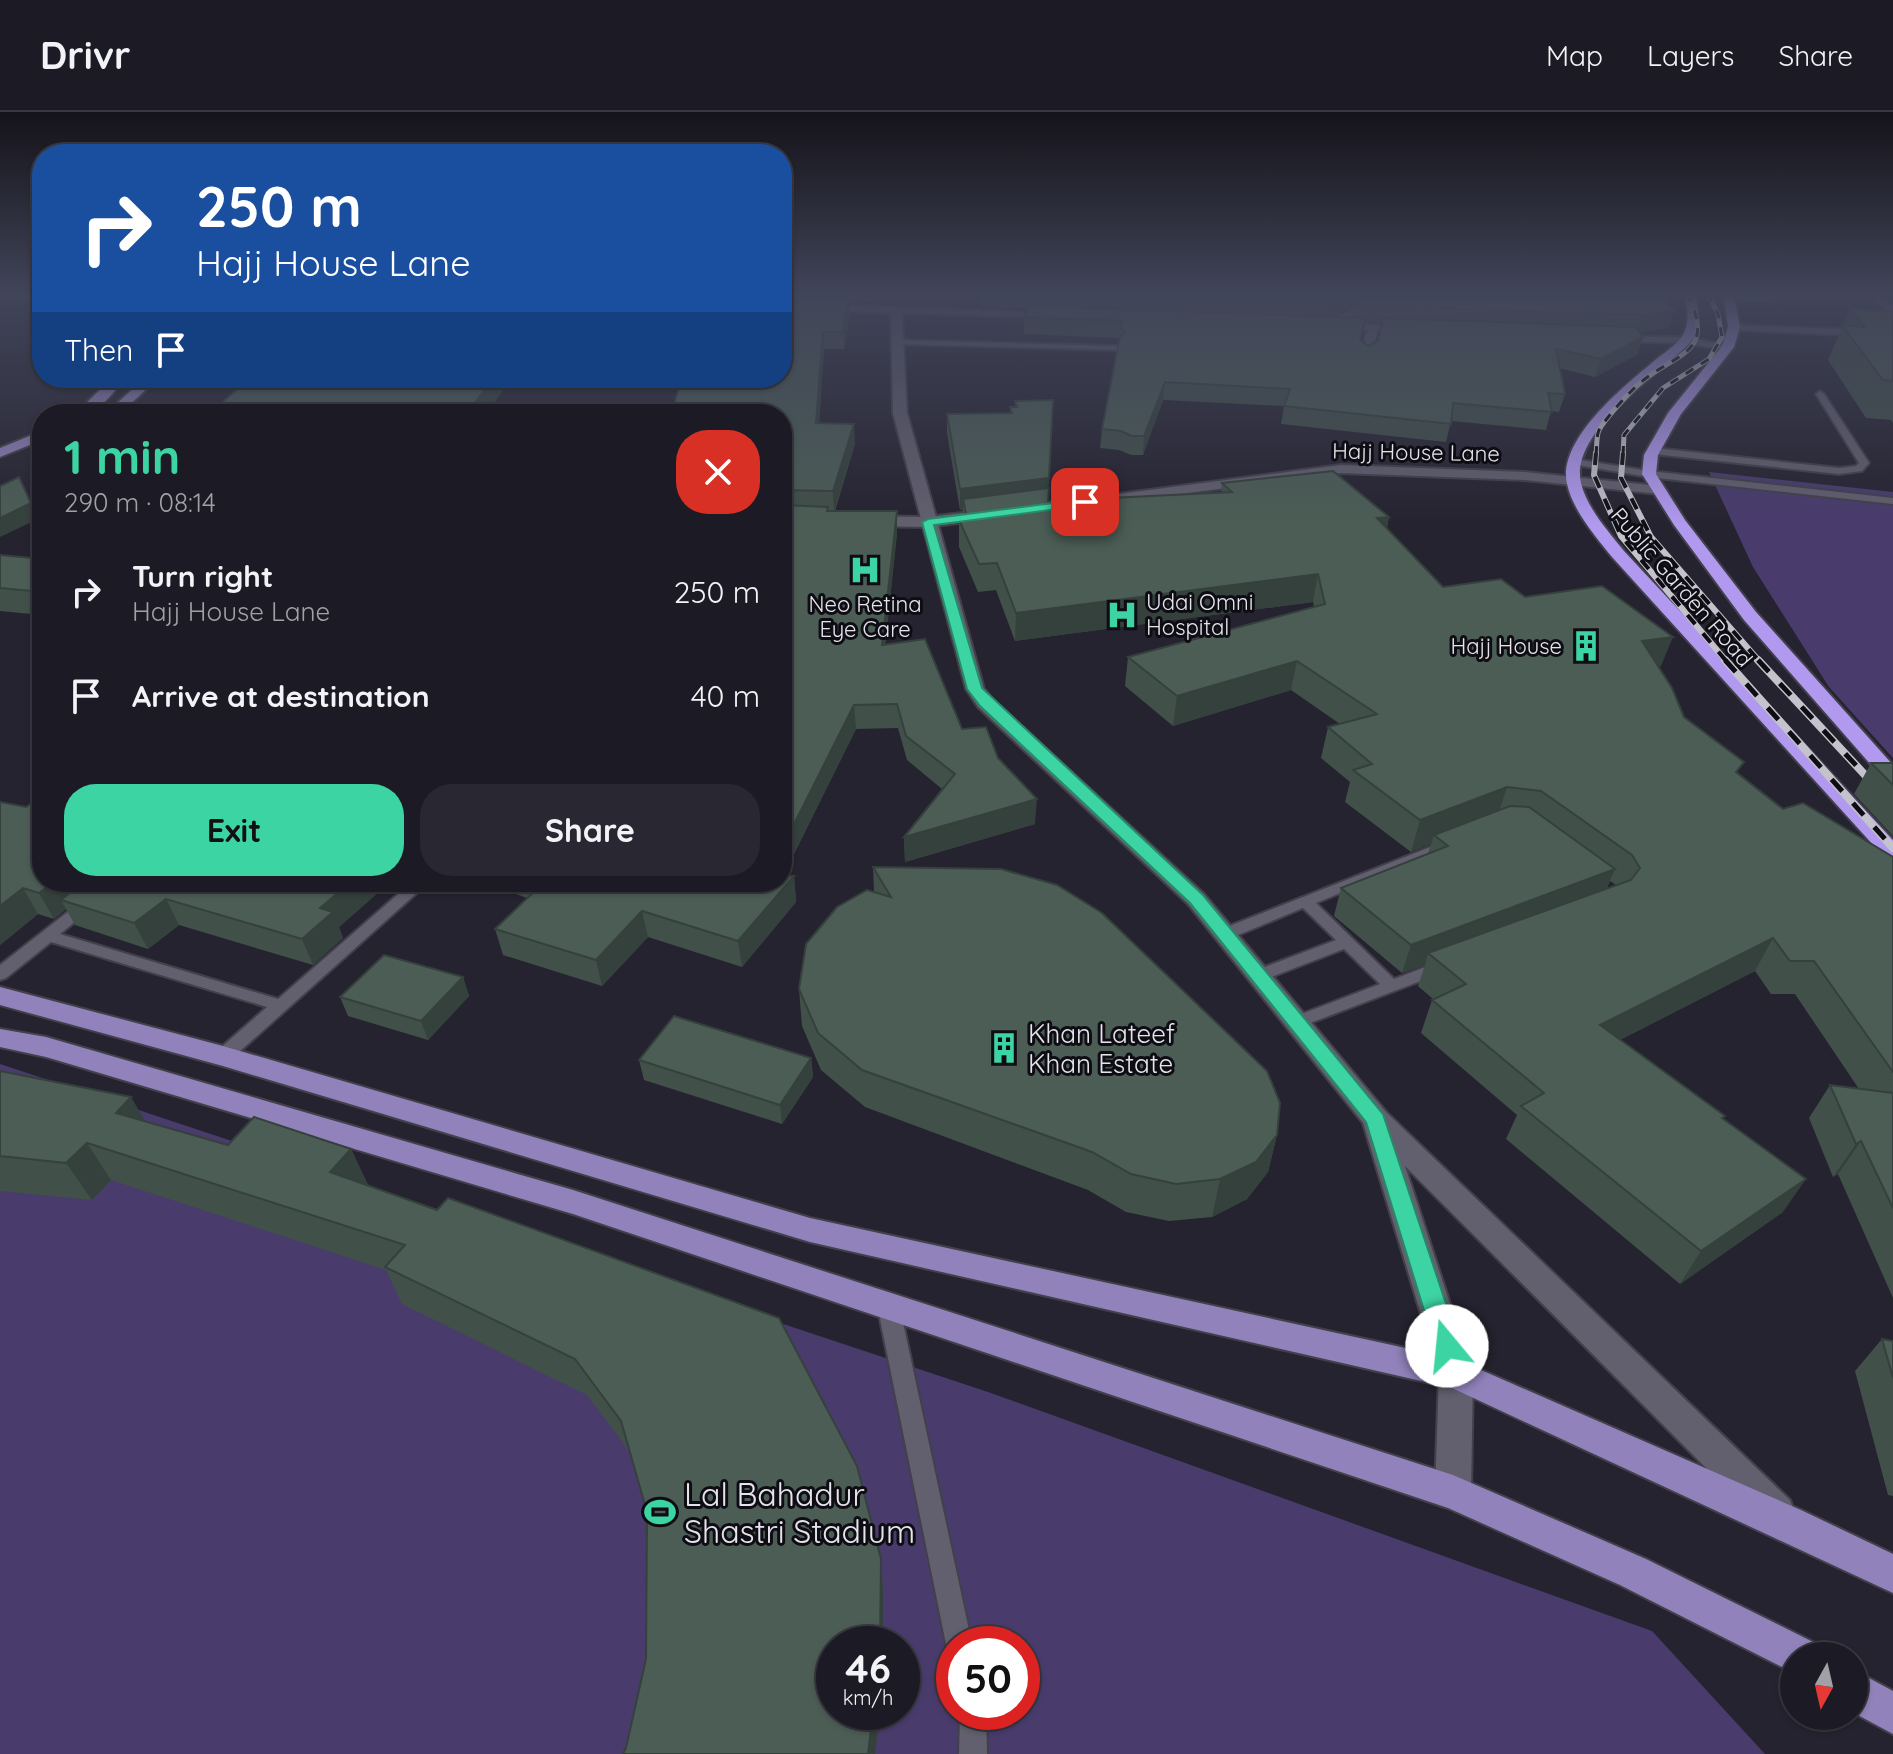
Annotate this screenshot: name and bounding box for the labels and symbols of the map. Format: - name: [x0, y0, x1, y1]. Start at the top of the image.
- street label: Hajj House Lane: [1332, 437, 1500, 467]
- pin: [1051, 468, 1119, 536]
- street label: Public Garden Road: [1605, 502, 1759, 672]
- hospital icon: Neo Retina Eye Care: [848, 553, 882, 587]
- place label: Udai Omni Hospital: [1146, 588, 1253, 641]
- place label: Neo Retina Eye Care: [808, 590, 922, 643]
- hospital icon: Udai Omni Hospital: [1105, 598, 1139, 632]
- building icon: Hajj House: [1569, 629, 1603, 663]
- place label: Hajj House: [1450, 632, 1562, 660]
- place label: Khan Lateef Khan Estate: [1028, 1017, 1175, 1080]
- building icon: Khan Lateef Khan Estate: [987, 1031, 1021, 1065]
- position arrow: [1405, 1304, 1489, 1388]
- place label: Lal Bahadur Shastri Stadium: [684, 1474, 915, 1551]
- sports icon: Lal Bahadur Shastri Stadium: [643, 1495, 677, 1529]
- speed limit sign: 50: [936, 1626, 1040, 1730]
- north arrow: [1780, 1642, 1868, 1730]

